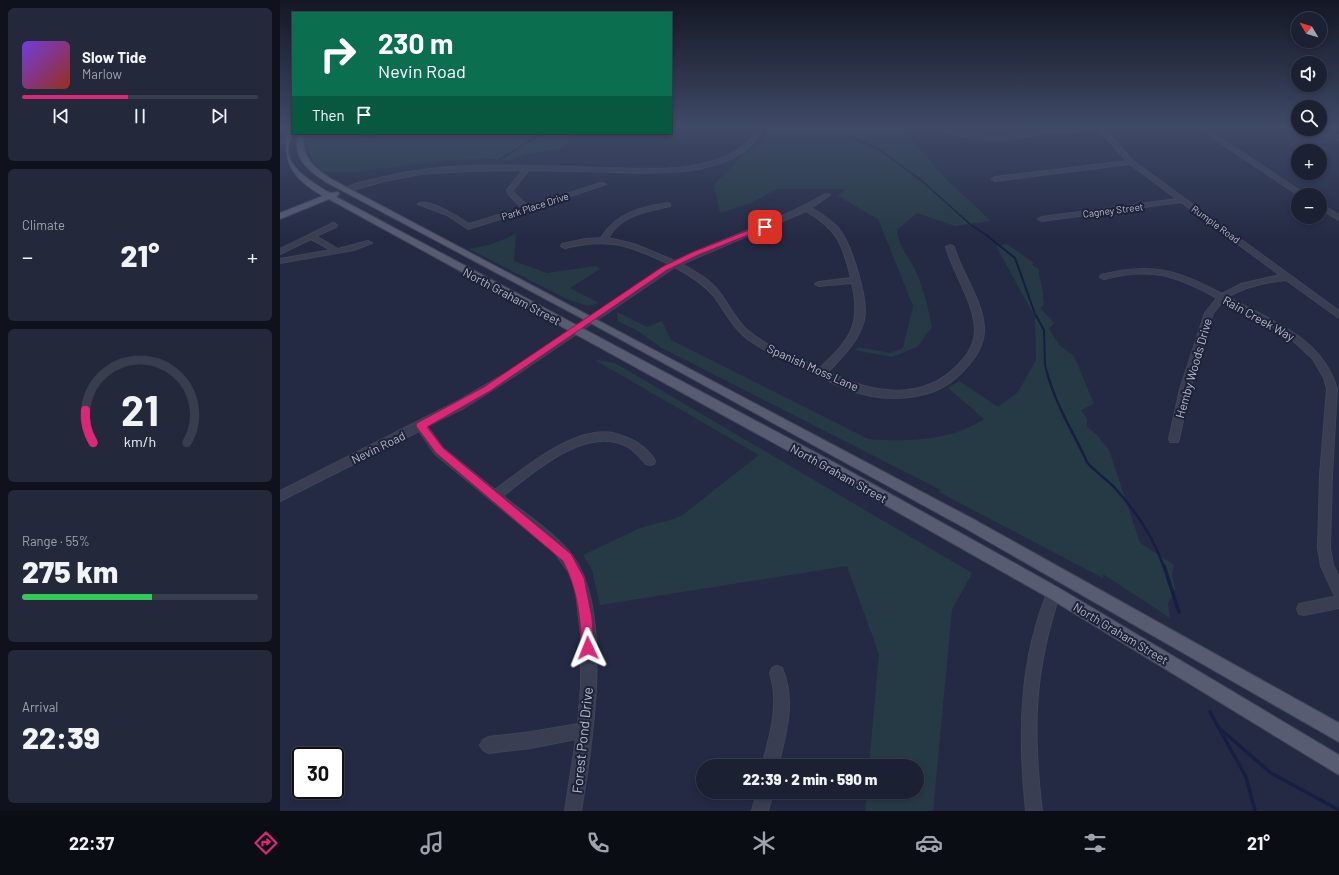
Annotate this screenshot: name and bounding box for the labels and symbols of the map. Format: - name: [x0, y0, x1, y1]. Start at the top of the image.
- north arrow: [1291, 12, 1327, 48]
- street label: Park Place Drive: [500, 190, 570, 222]
- street label: Cagney Street: [1082, 200, 1144, 220]
- street label: Rumple Road: [1189, 202, 1243, 246]
- pin: [748, 210, 782, 244]
- street label: North Graham Street: [461, 264, 563, 328]
- street label: Rain Creek Way: [1221, 293, 1298, 344]
- street label: Hemby Woods Drive: [1172, 317, 1214, 419]
- street label: Spanish Moss Lane: [765, 341, 861, 393]
- street label: Nevin Road: [349, 428, 407, 466]
- street label: North Graham Street: [788, 441, 890, 505]
- street label: North Graham Street: [1071, 599, 1171, 667]
- position arrow: [567, 627, 609, 669]
- street label: Forest Pond Drive: [568, 686, 596, 794]
- speed limit sign: 30: [292, 747, 344, 799]

